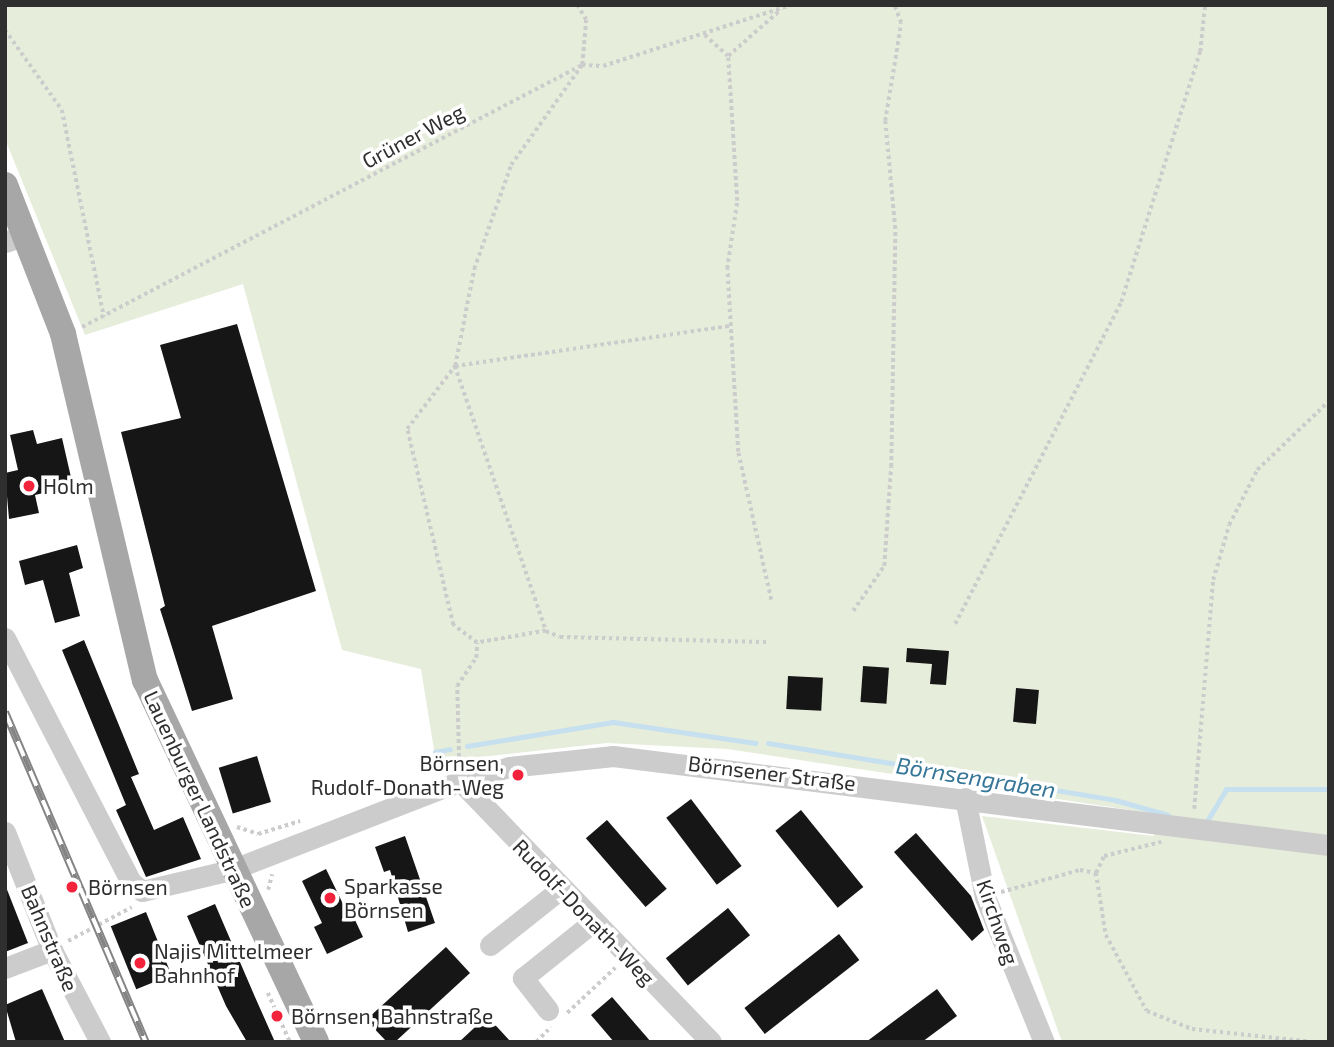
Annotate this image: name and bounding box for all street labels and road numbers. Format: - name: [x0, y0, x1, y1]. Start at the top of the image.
- street label: Grüner Weg: [357, 98, 469, 174]
- street label: Lauenburger Landstraße: [139, 686, 261, 912]
- street label: Börnsener Straße: [687, 750, 857, 796]
- street label: Rudolf-Donath-Weg: [508, 834, 660, 990]
- street label: Kirchweg: [972, 876, 1024, 968]
- street label: Bahnstraße: [16, 881, 84, 995]

